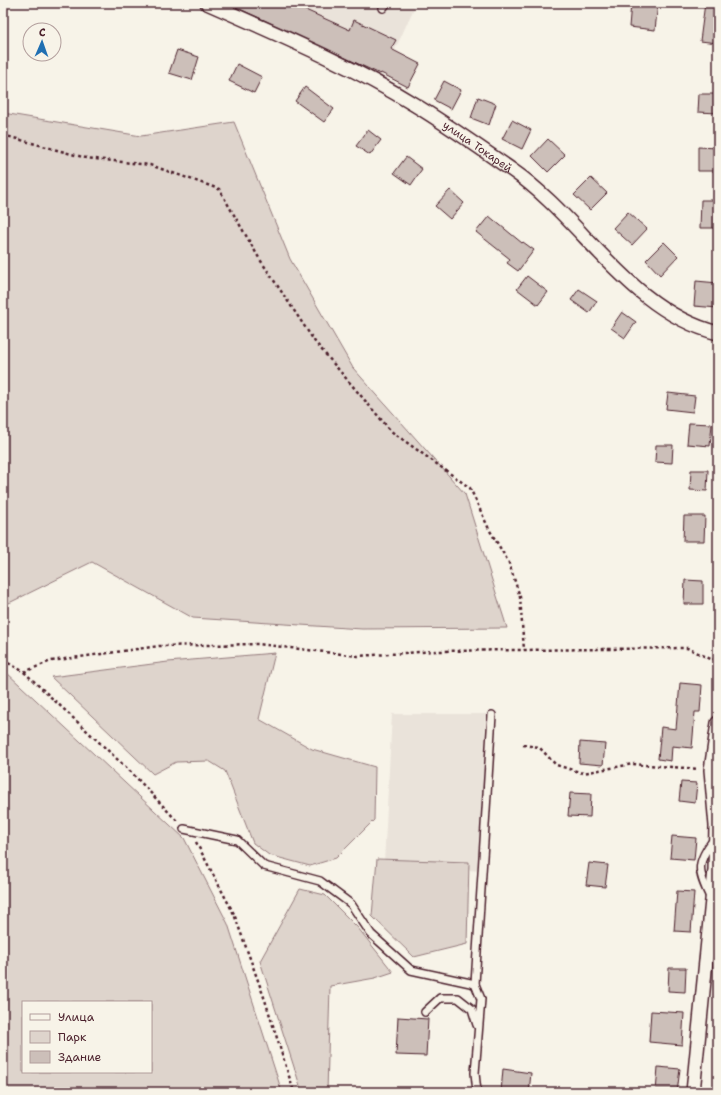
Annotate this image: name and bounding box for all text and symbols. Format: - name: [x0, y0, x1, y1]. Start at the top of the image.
- north arrow: [22, 22, 62, 62]
- text: С: [39, 25, 46, 40]
- street label: улица Токарей: [440, 117, 515, 176]
- legend: [22, 1001, 152, 1073]
- text: Улица: [58, 1009, 95, 1025]
- text: Парк: [58, 1029, 87, 1045]
- text: Здание: [58, 1049, 102, 1065]

